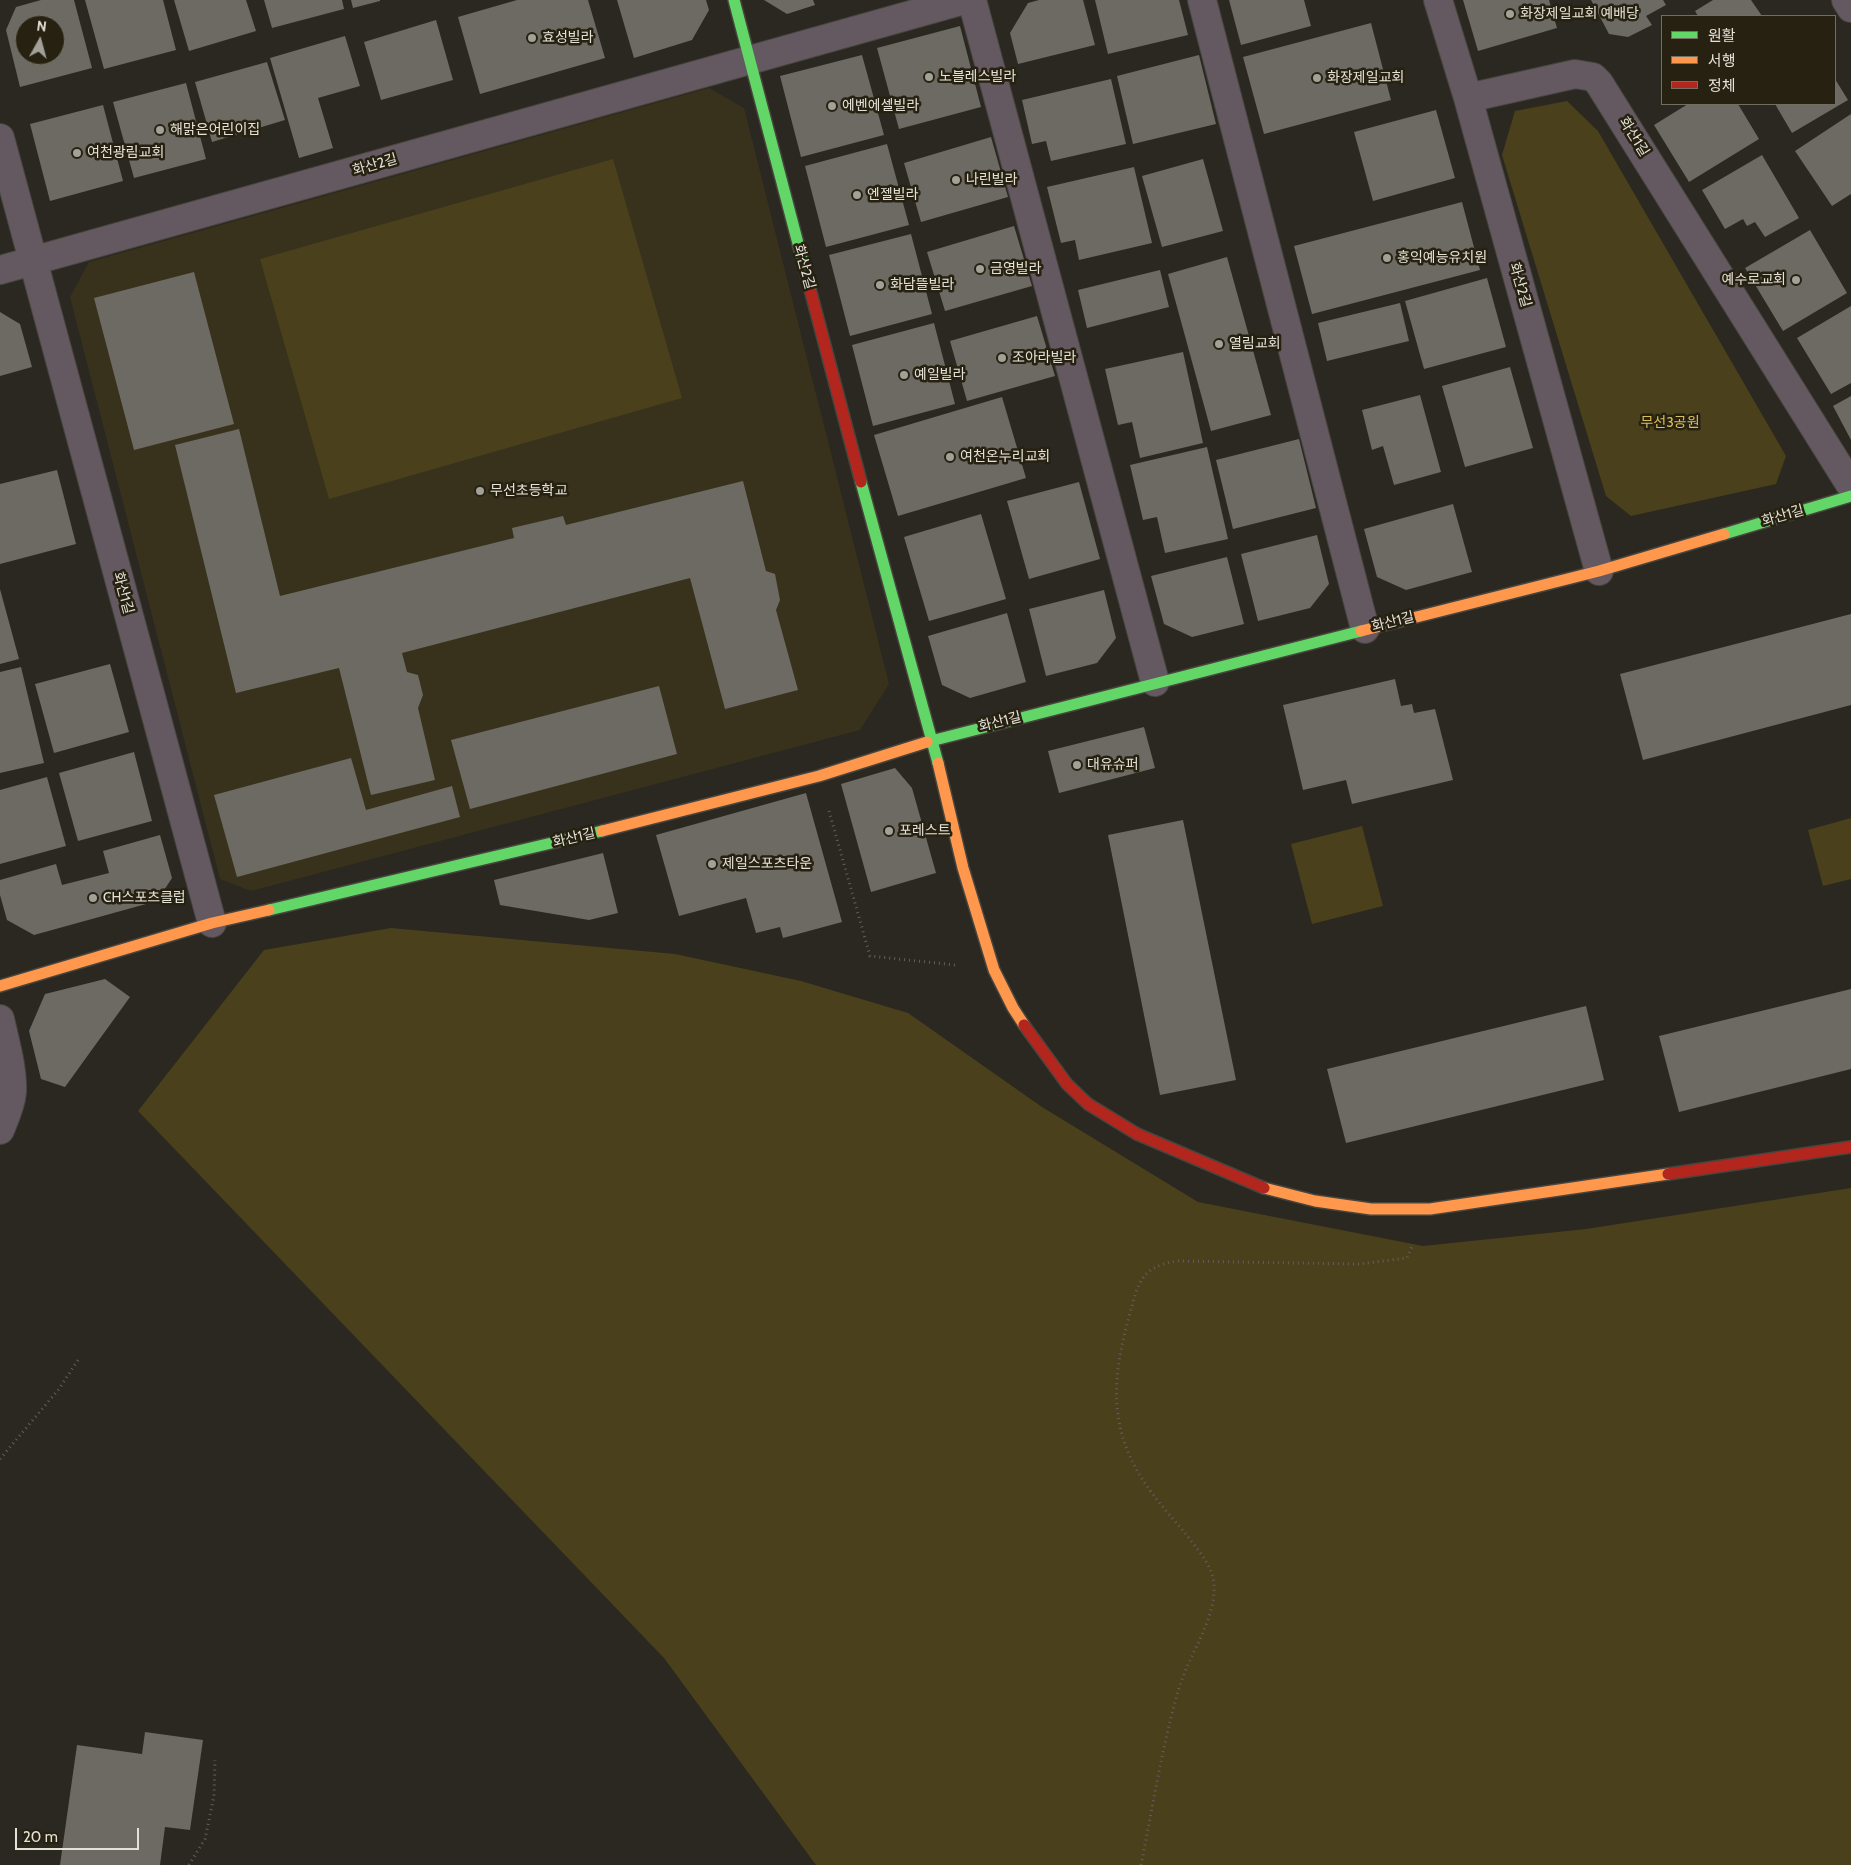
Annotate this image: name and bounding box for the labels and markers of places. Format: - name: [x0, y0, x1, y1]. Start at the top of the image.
- place label: 화장제일교회 예배당: [1520, 6, 1639, 22]
- marker: 화장제일교회 예배당: [1504, 8, 1516, 20]
- place label: 효성빌라: [542, 30, 594, 46]
- marker: 효성빌라: [526, 32, 538, 44]
- place label: 노블레스빌라: [939, 69, 1016, 85]
- place label: 화장제일교회: [1327, 70, 1404, 86]
- marker: 노블레스빌라: [923, 71, 935, 83]
- marker: 화장제일교회: [1311, 72, 1323, 84]
- place label: 에벤에셀빌라: [842, 98, 919, 114]
- marker: 에벤에셀빌라: [826, 100, 838, 112]
- place label: 해맑은어린이집: [170, 122, 260, 138]
- marker: 해맑은어린이집: [154, 124, 166, 136]
- place label: 여천광림교회: [87, 145, 164, 161]
- marker: 여천광림교회: [71, 147, 83, 159]
- place label: 나린빌라: [966, 172, 1018, 188]
- marker: 나린빌라: [950, 174, 962, 186]
- place label: 엔젤빌라: [867, 187, 919, 203]
- marker: 엔젤빌라: [851, 189, 863, 201]
- place label: 홍익예능유치원: [1397, 250, 1487, 266]
- marker: 홍익예능유치원: [1381, 252, 1393, 264]
- place label: 금영빌라: [990, 261, 1042, 277]
- marker: 금영빌라: [974, 263, 986, 275]
- place label: 예수로교회: [1722, 272, 1786, 288]
- marker: 예수로교회: [1790, 274, 1802, 286]
- place label: 화담뜰빌라: [890, 277, 954, 293]
- marker: 화담뜰빌라: [874, 279, 886, 291]
- place label: 열림교회: [1229, 336, 1281, 352]
- marker: 열림교회: [1213, 338, 1225, 350]
- place label: 조아라빌라: [1012, 350, 1076, 366]
- marker: 조아라빌라: [996, 352, 1008, 364]
- place label: 예일빌라: [914, 367, 966, 383]
- marker: 예일빌라: [898, 369, 910, 381]
- place label: 여천온누리교회: [960, 449, 1050, 465]
- marker: 여천온누리교회: [944, 451, 956, 463]
- place label: 무선초등학교: [490, 483, 567, 499]
- marker: 무선초등학교: [474, 485, 486, 497]
- place label: 대유슈퍼: [1087, 757, 1139, 773]
- marker: 대유슈퍼: [1071, 759, 1083, 771]
- place label: 포레스트: [899, 823, 951, 839]
- marker: 포레스트: [883, 825, 895, 837]
- place label: 제일스포츠타운: [722, 856, 812, 872]
- marker: 제일스포츠타운: [706, 858, 718, 870]
- place label: CH스포츠클럽: [103, 890, 186, 906]
- marker: CH스포츠클럽: [87, 892, 99, 904]

